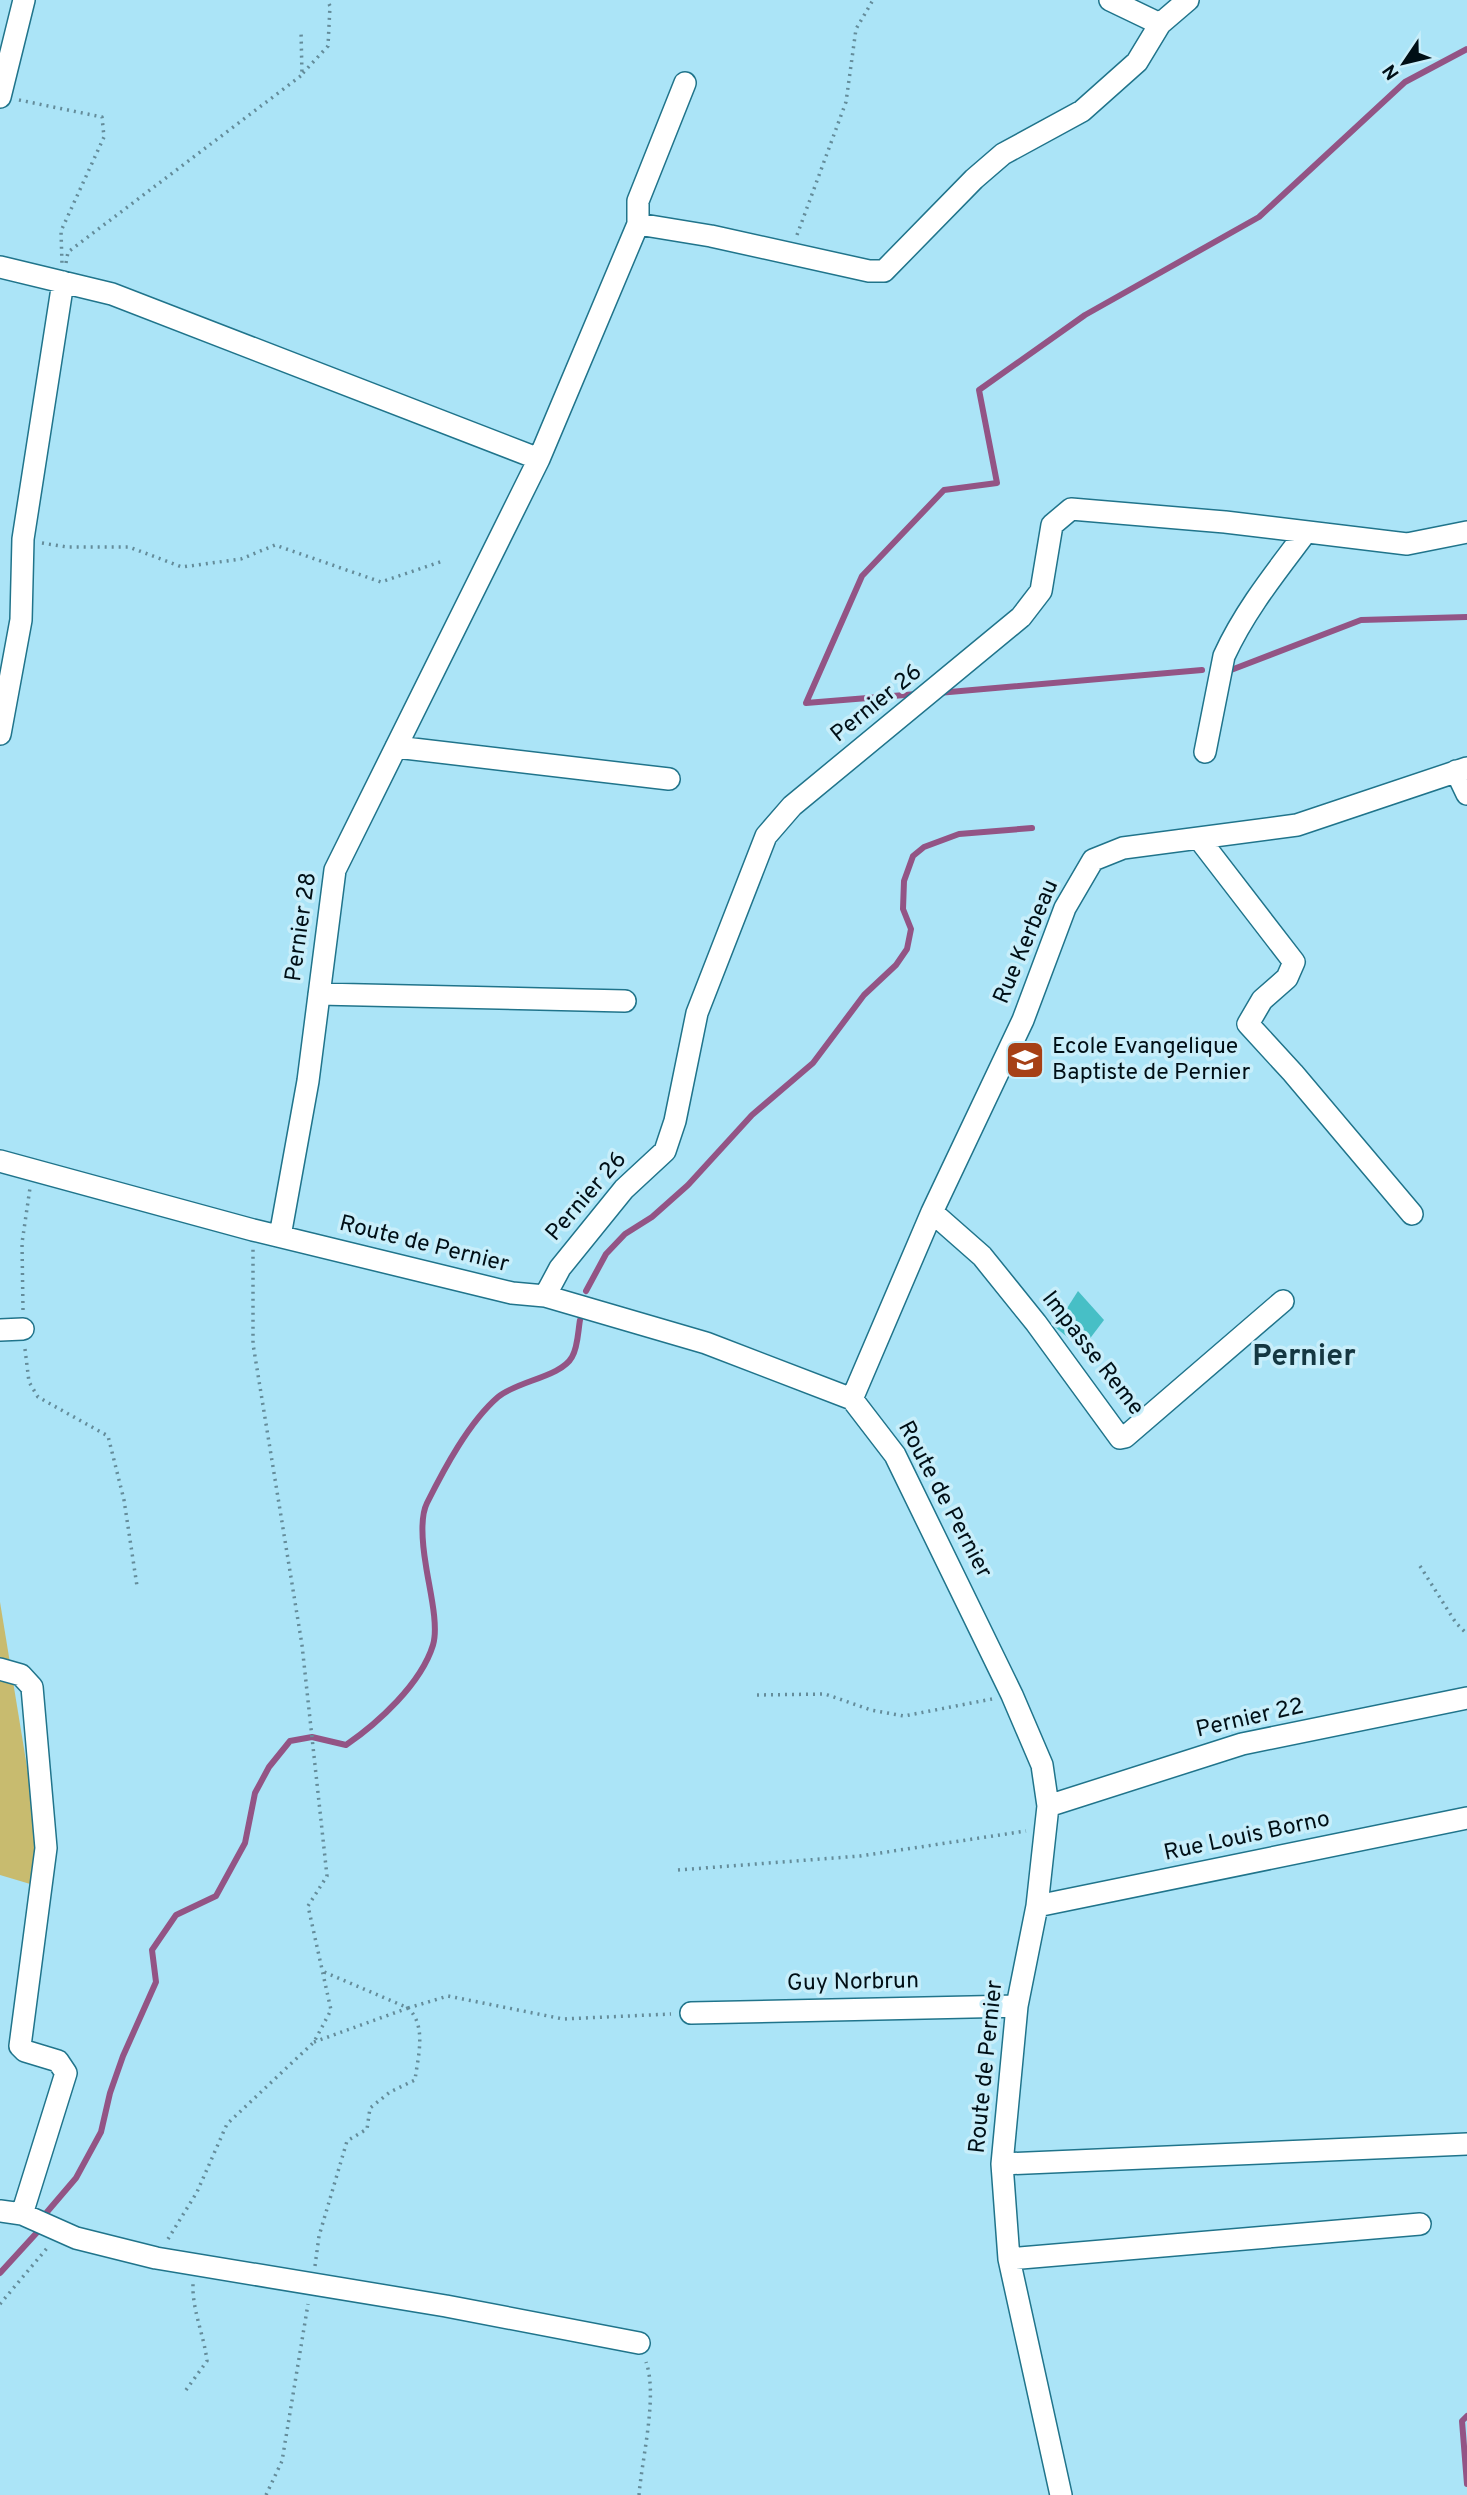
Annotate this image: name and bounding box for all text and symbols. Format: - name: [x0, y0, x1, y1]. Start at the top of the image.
- north arrow: [1369, 28, 1439, 98]
- text: N: [1378, 59, 1405, 84]
- street label: Pernier 26: [825, 658, 929, 750]
- street label: Pernier 28: [280, 871, 324, 983]
- street label: Rue Kerbeau: [988, 875, 1066, 1009]
- place label: Ecole Evangelique Baptiste de Pernier: [1052, 1033, 1250, 1088]
- school or university icon: Ecole Evangelique Baptiste de Pernier: [1004, 1039, 1046, 1081]
- street label: Pernier 26: [540, 1146, 634, 1248]
- street label: Route de Pernier: [336, 1210, 512, 1280]
- street label: Impasse Reme: [1034, 1286, 1150, 1422]
- district label: Pernier: [1252, 1339, 1356, 1376]
- street label: Route de Pernier: [890, 1416, 998, 1584]
- street label: Pernier 22: [1193, 1693, 1307, 1745]
- street label: Rue Louis Borno: [1161, 1805, 1333, 1869]
- street label: Guy Norbrun: [787, 1967, 919, 1999]
- street label: Route de Pernier: [963, 1979, 1011, 2155]

